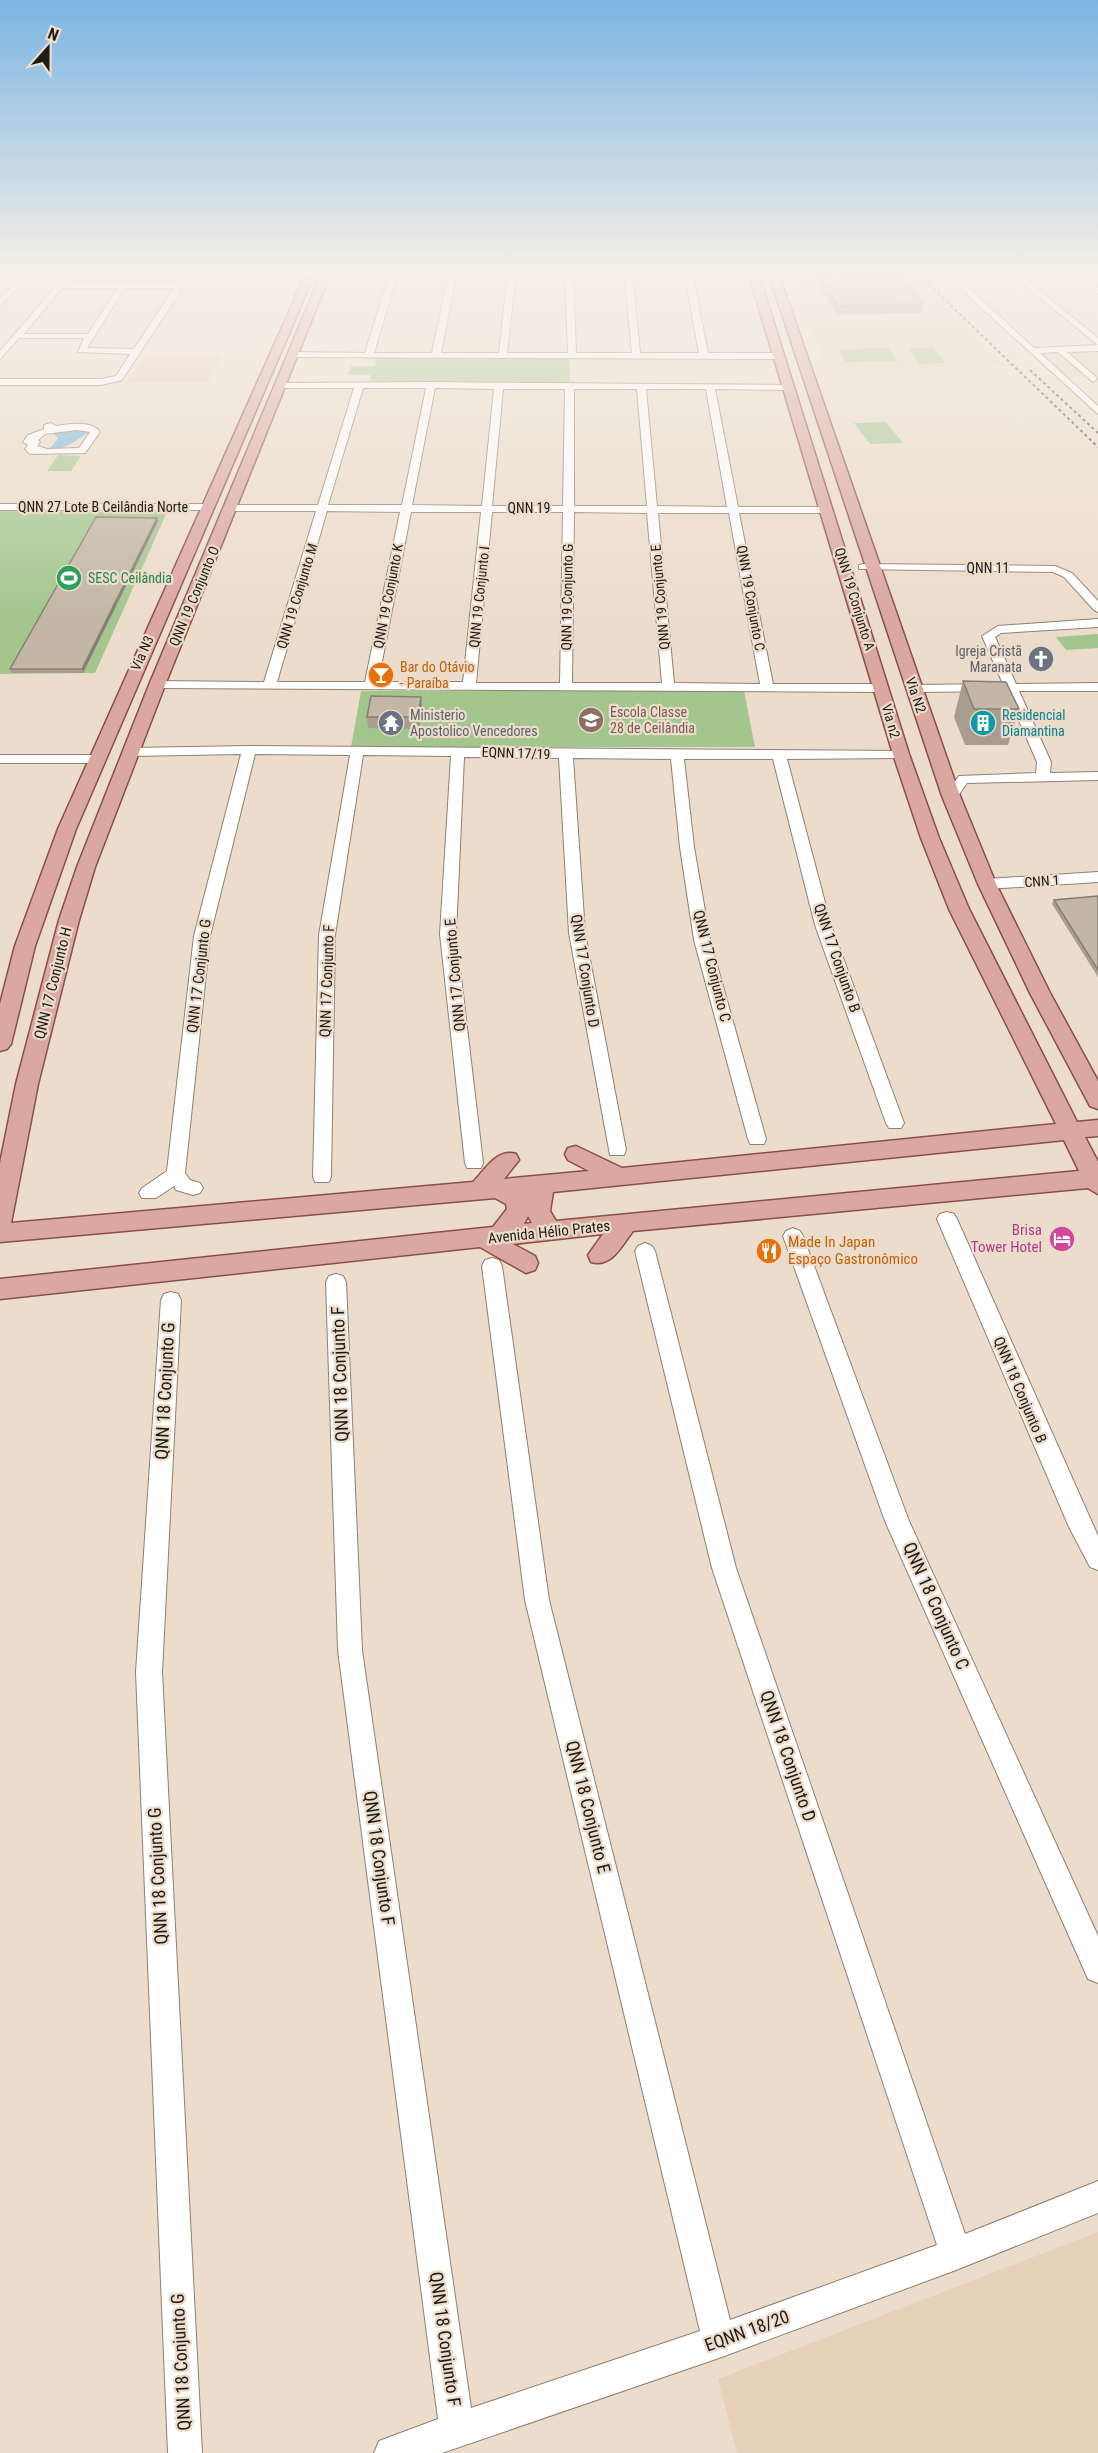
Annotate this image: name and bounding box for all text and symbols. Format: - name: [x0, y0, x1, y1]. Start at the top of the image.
- north arrow: [18, 18, 78, 78]
- text: N: [45, 24, 61, 45]
- street label: QNN 27 Lote B Ceilândia Norte: [18, 499, 188, 515]
- street label: QNN 19: [508, 500, 550, 516]
- street label: QNN 19 Conjunto M: [273, 541, 321, 651]
- street label: QNN 19 Conjunto K: [370, 542, 406, 650]
- street label: QNN 19 Conjunto G: [558, 543, 576, 651]
- street label: QNN 19 Conjunto O: [166, 544, 222, 648]
- street label: QNN 19 Conjunto E: [647, 544, 673, 650]
- street label: QNN 19 Conjunto C: [734, 544, 768, 652]
- street label: QNN 19 Conjunto I: [466, 545, 492, 649]
- street label: QNN 19 Conjunto A: [832, 546, 878, 652]
- street label: QNN 11: [967, 560, 1009, 576]
- sports icon: SESC Ceilândia: [54, 563, 84, 593]
- place label: SESC Ceilândia: [88, 570, 172, 586]
- street label: Via N3: [127, 633, 157, 673]
- place label: Igreja Cristã Maranata: [955, 643, 1022, 675]
- church icon: Igreja Cristã Maranata: [1026, 644, 1056, 674]
- place label: Bar do Otávio - Paraíba: [400, 659, 474, 691]
- bar icon: Bar do Otávio - Paraíba: [366, 660, 396, 690]
- street label: Via N2: [902, 675, 930, 715]
- street label: Via n2: [879, 702, 903, 740]
- place label: Escola Classe 28 de Ceilândia: [610, 704, 695, 736]
- school or university icon: Escola Classe 28 de Ceilândia: [576, 705, 606, 735]
- place label: Ministerio Apostolico Vencedores: [410, 707, 538, 739]
- place label: Residencial Diamantina: [1002, 707, 1065, 739]
- temple icon: Ministerio Apostolico Vencedores: [376, 708, 406, 738]
- building icon: Residencial Diamantina: [968, 708, 998, 738]
- street label: EQNN 17/19: [481, 744, 551, 762]
- street label: CNN 1: [1024, 872, 1060, 890]
- street label: QNN 17 Conjunto B: [810, 901, 864, 1015]
- street label: QNN 17 Conjunto C: [689, 908, 735, 1024]
- street label: QNN 17 Conjunto D: [567, 913, 603, 1029]
- street label: QNN 17 Conjunto G: [183, 918, 215, 1034]
- street label: QNN 17 Conjunto E: [441, 918, 469, 1032]
- street label: QNN 17 Conjunto F: [316, 924, 338, 1038]
- street label: QNN 17 Conjunto H: [30, 925, 76, 1041]
- street label: Avenida Hélio Prates: [487, 1217, 611, 1247]
- place label: Brisa Tower Hotel: [971, 1221, 1042, 1256]
- hotel icon: Brisa Tower Hotel: [1047, 1224, 1077, 1254]
- place label: Made In Japan Espaço Gastronômico: [788, 1233, 918, 1268]
- restaurant icon: Made In Japan Espaço Gastronômico: [754, 1236, 784, 1266]
- street label: QNN 18 Conjunto F: [327, 1306, 352, 1442]
- street label: QNN 18 Conjunto G: [150, 1322, 179, 1460]
- street label: QNN 18 Conjunto B: [989, 1334, 1051, 1446]
- street label: QNN 18 Conjunto C: [899, 1539, 974, 1673]
- street label: QNN 18 Conjunto D: [756, 1688, 821, 1824]
- street label: QNN 18 Conjunto E: [562, 1738, 615, 1875]
- street label: QNN 18 Conjunto F: [360, 1789, 399, 1927]
- street label: QNN 18 Conjunto G: [143, 1807, 172, 1945]
- street label: QNN 18 Conjunto F: [426, 2270, 465, 2408]
- street label: QNN 18 Conjunto G: [166, 2293, 195, 2431]
- street label: EQNN 18/20: [702, 2306, 792, 2356]

